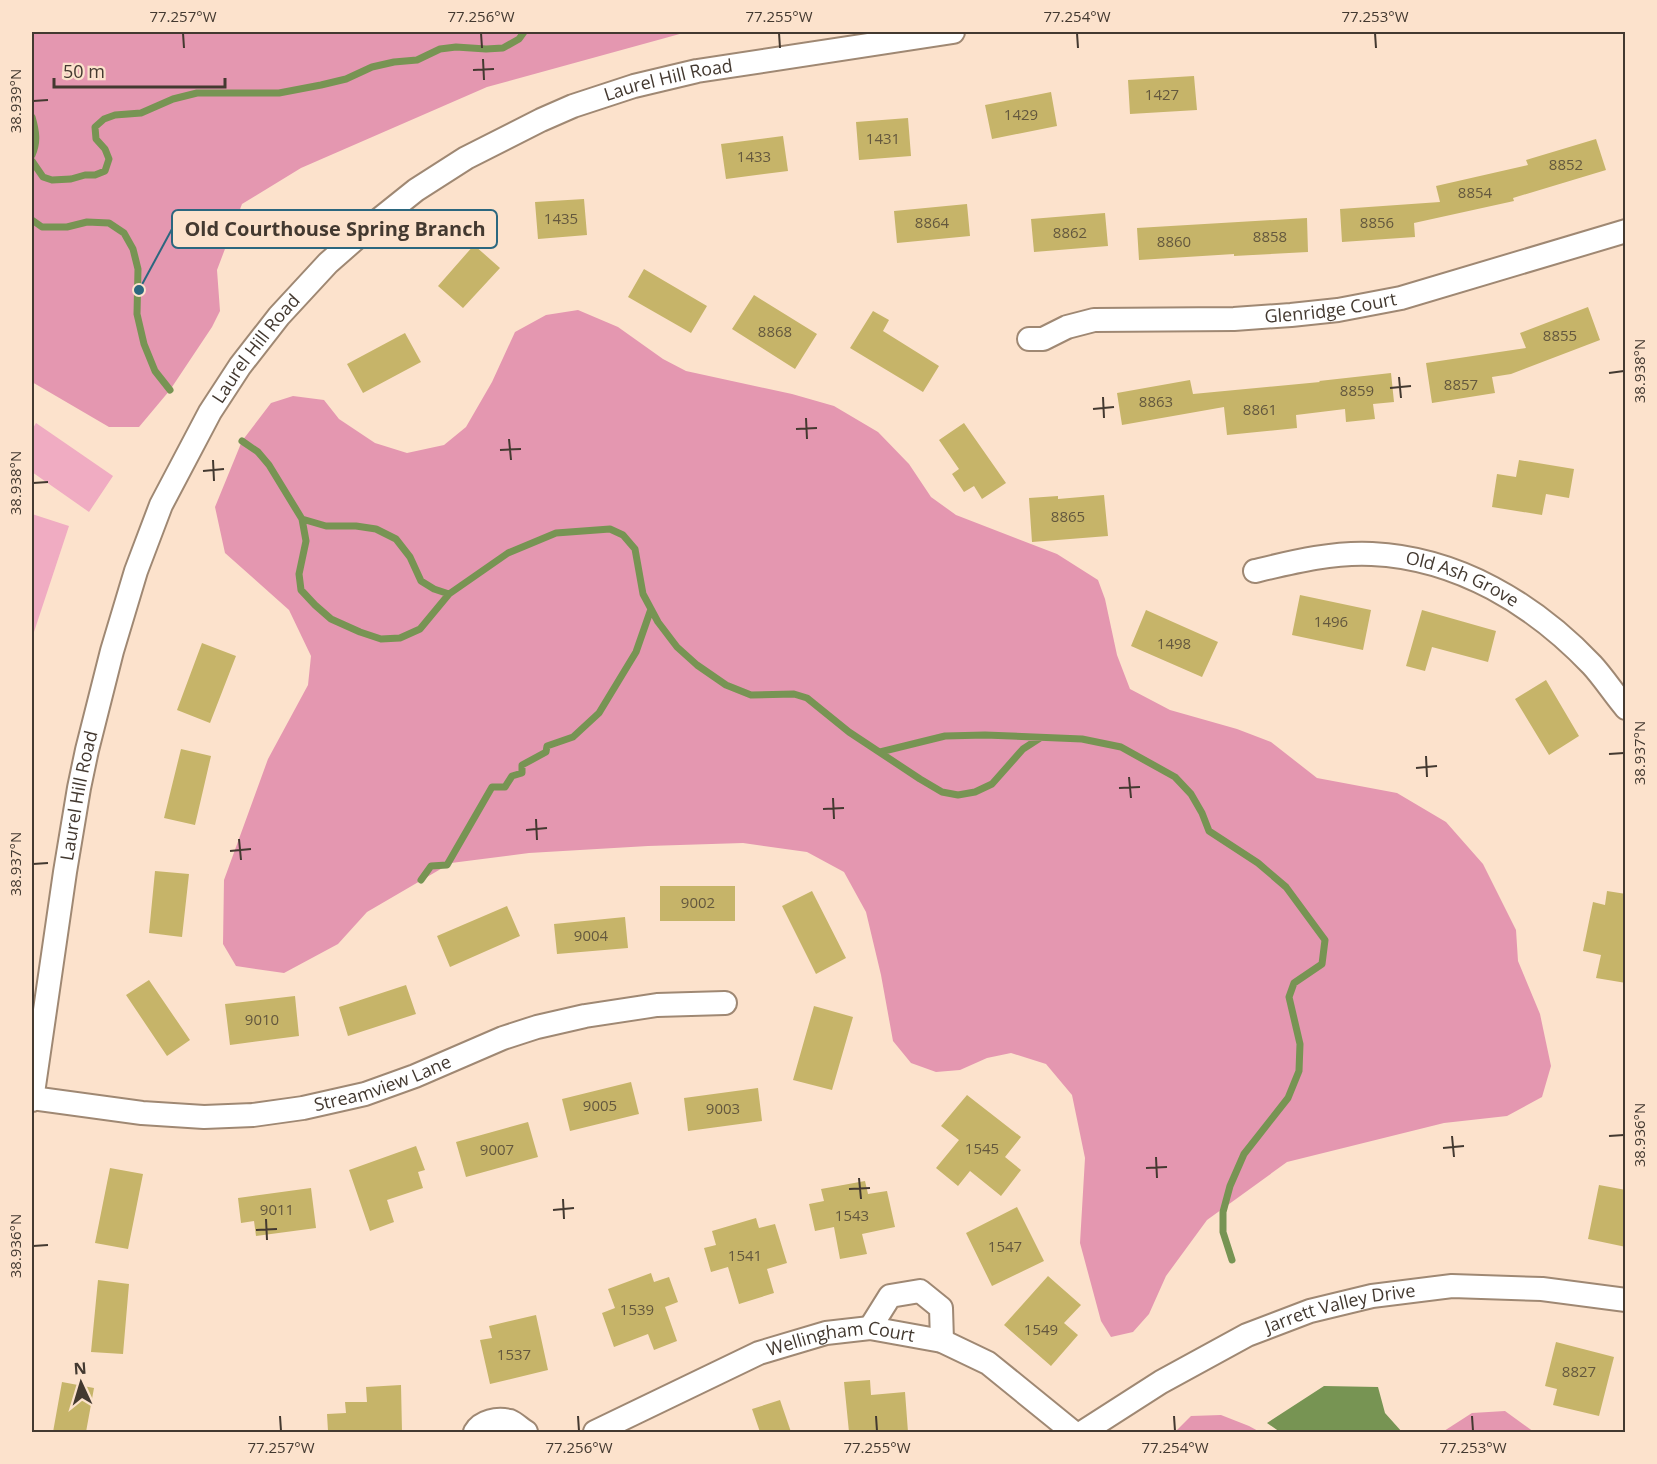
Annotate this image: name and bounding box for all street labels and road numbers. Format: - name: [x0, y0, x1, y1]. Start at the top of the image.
- street label: Laurel Hill Road: [600, 53, 734, 106]
- street label: Glenridge Court: [1264, 286, 1399, 328]
- street label: Laurel Hill Road: [206, 288, 305, 408]
- street label: Old Ash Grove: [1404, 545, 1524, 612]
- street label: Laurel Hill Road: [54, 728, 102, 862]
- street label: Streamview Lane: [312, 1049, 455, 1116]
- street label: Jarrett Valley Drive: [1259, 1278, 1417, 1339]
- street label: Wellingham Court: [764, 1315, 917, 1361]

